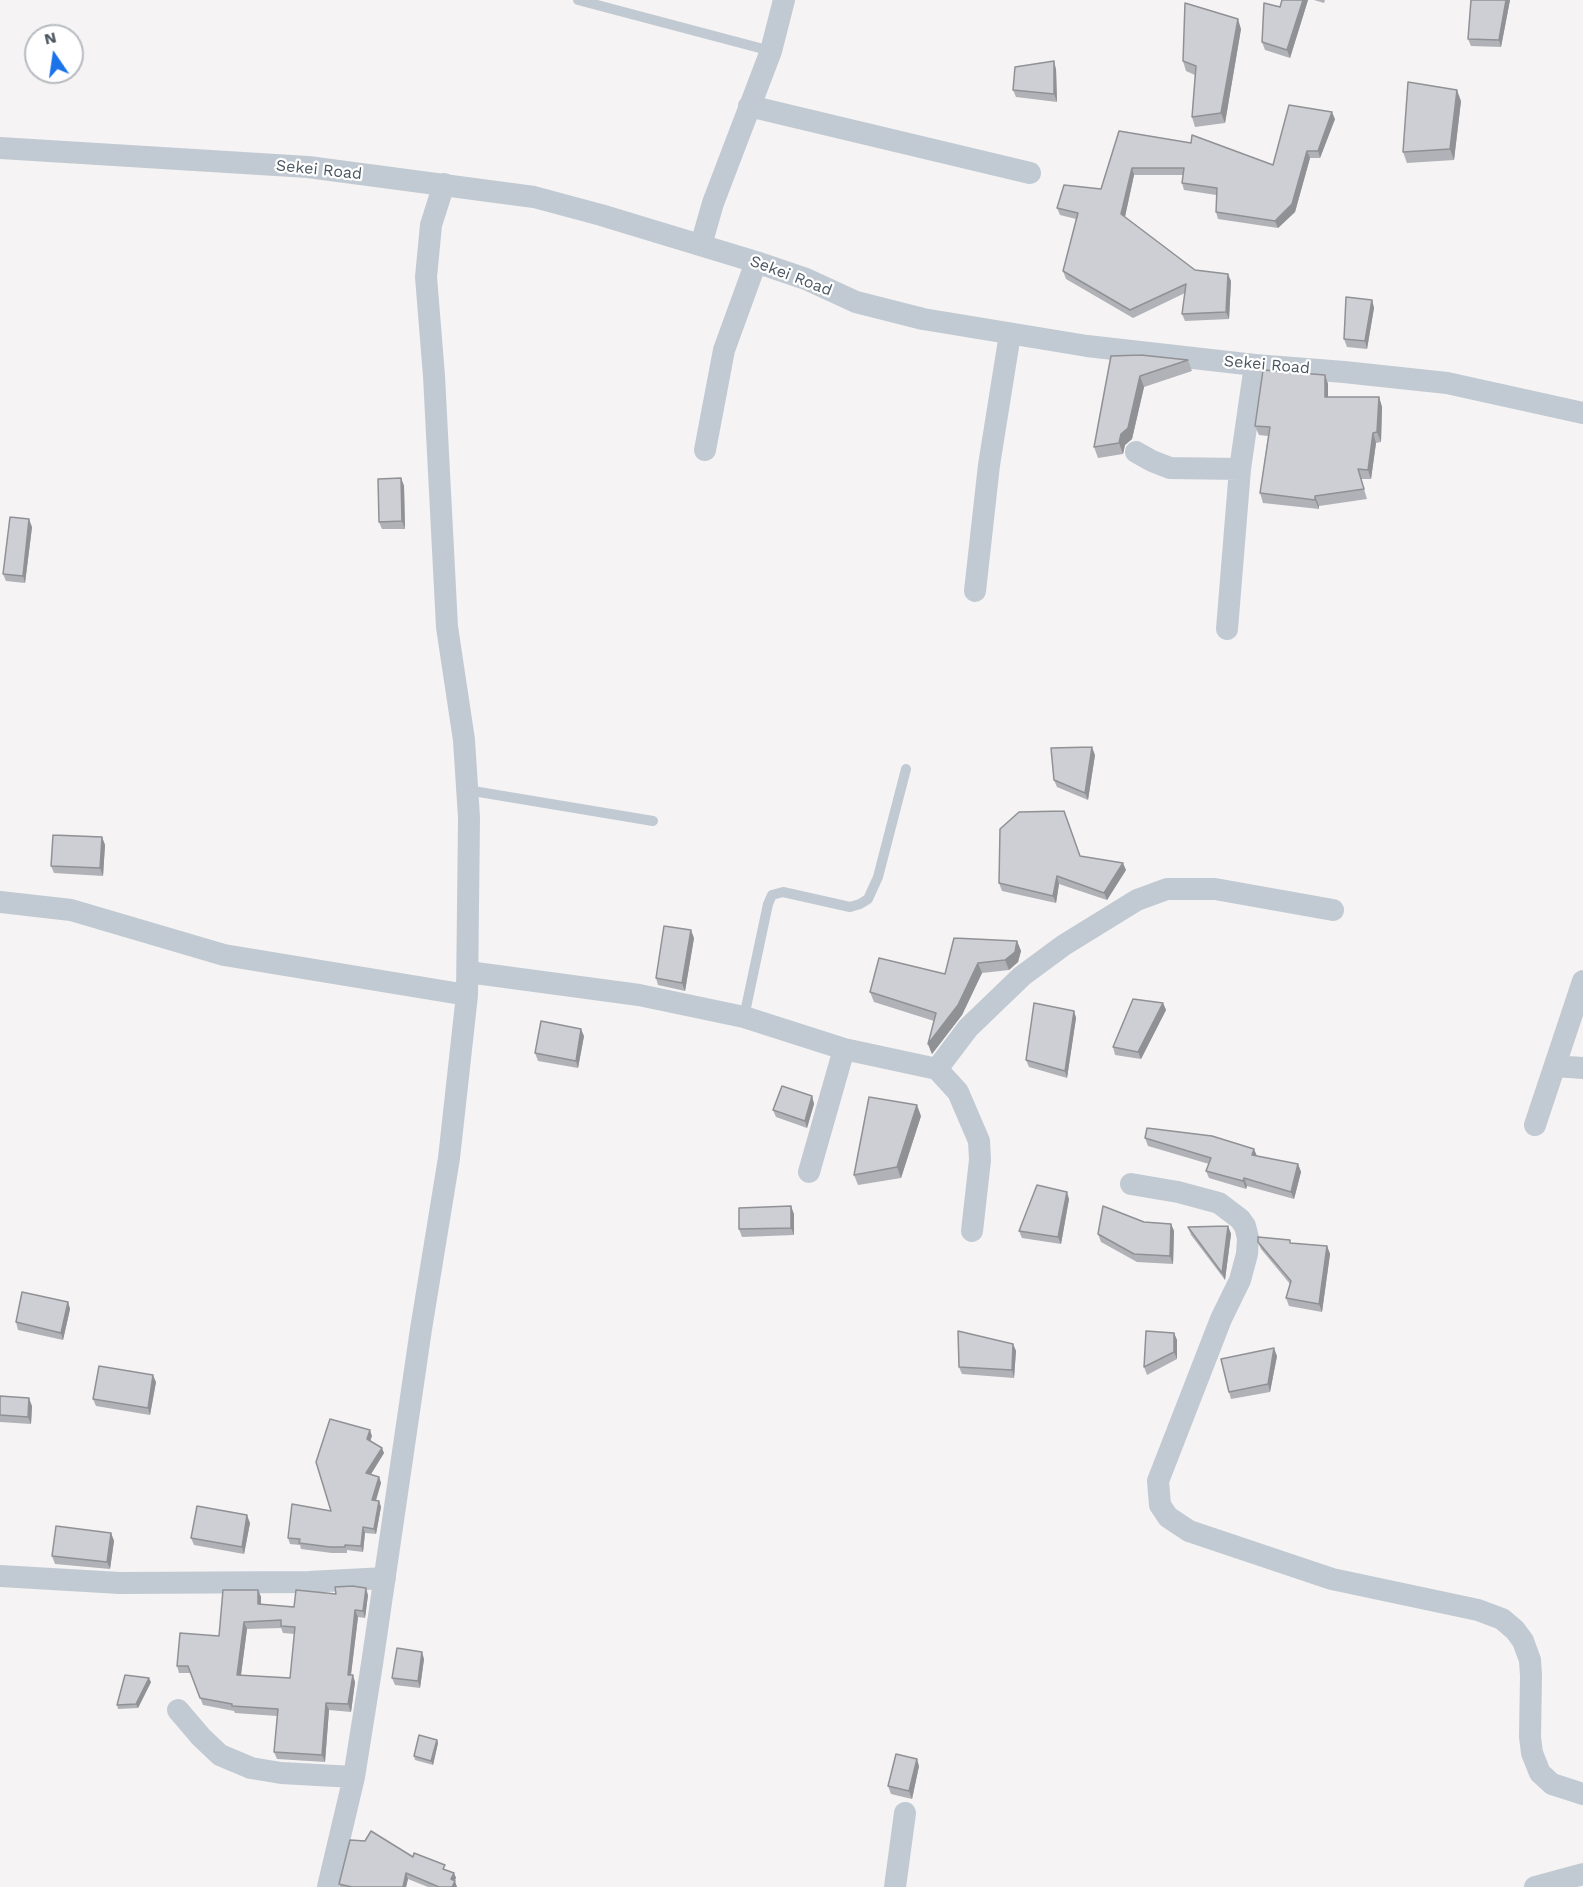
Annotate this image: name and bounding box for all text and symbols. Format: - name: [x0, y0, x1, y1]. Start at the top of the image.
- north arrow: [24, 24, 84, 84]
- text: N: [42, 27, 58, 49]
- street label: Sekei Road: [275, 156, 363, 184]
- street label: Sekei Road: [747, 252, 835, 300]
- street label: Sekei Road: [1223, 352, 1311, 378]

